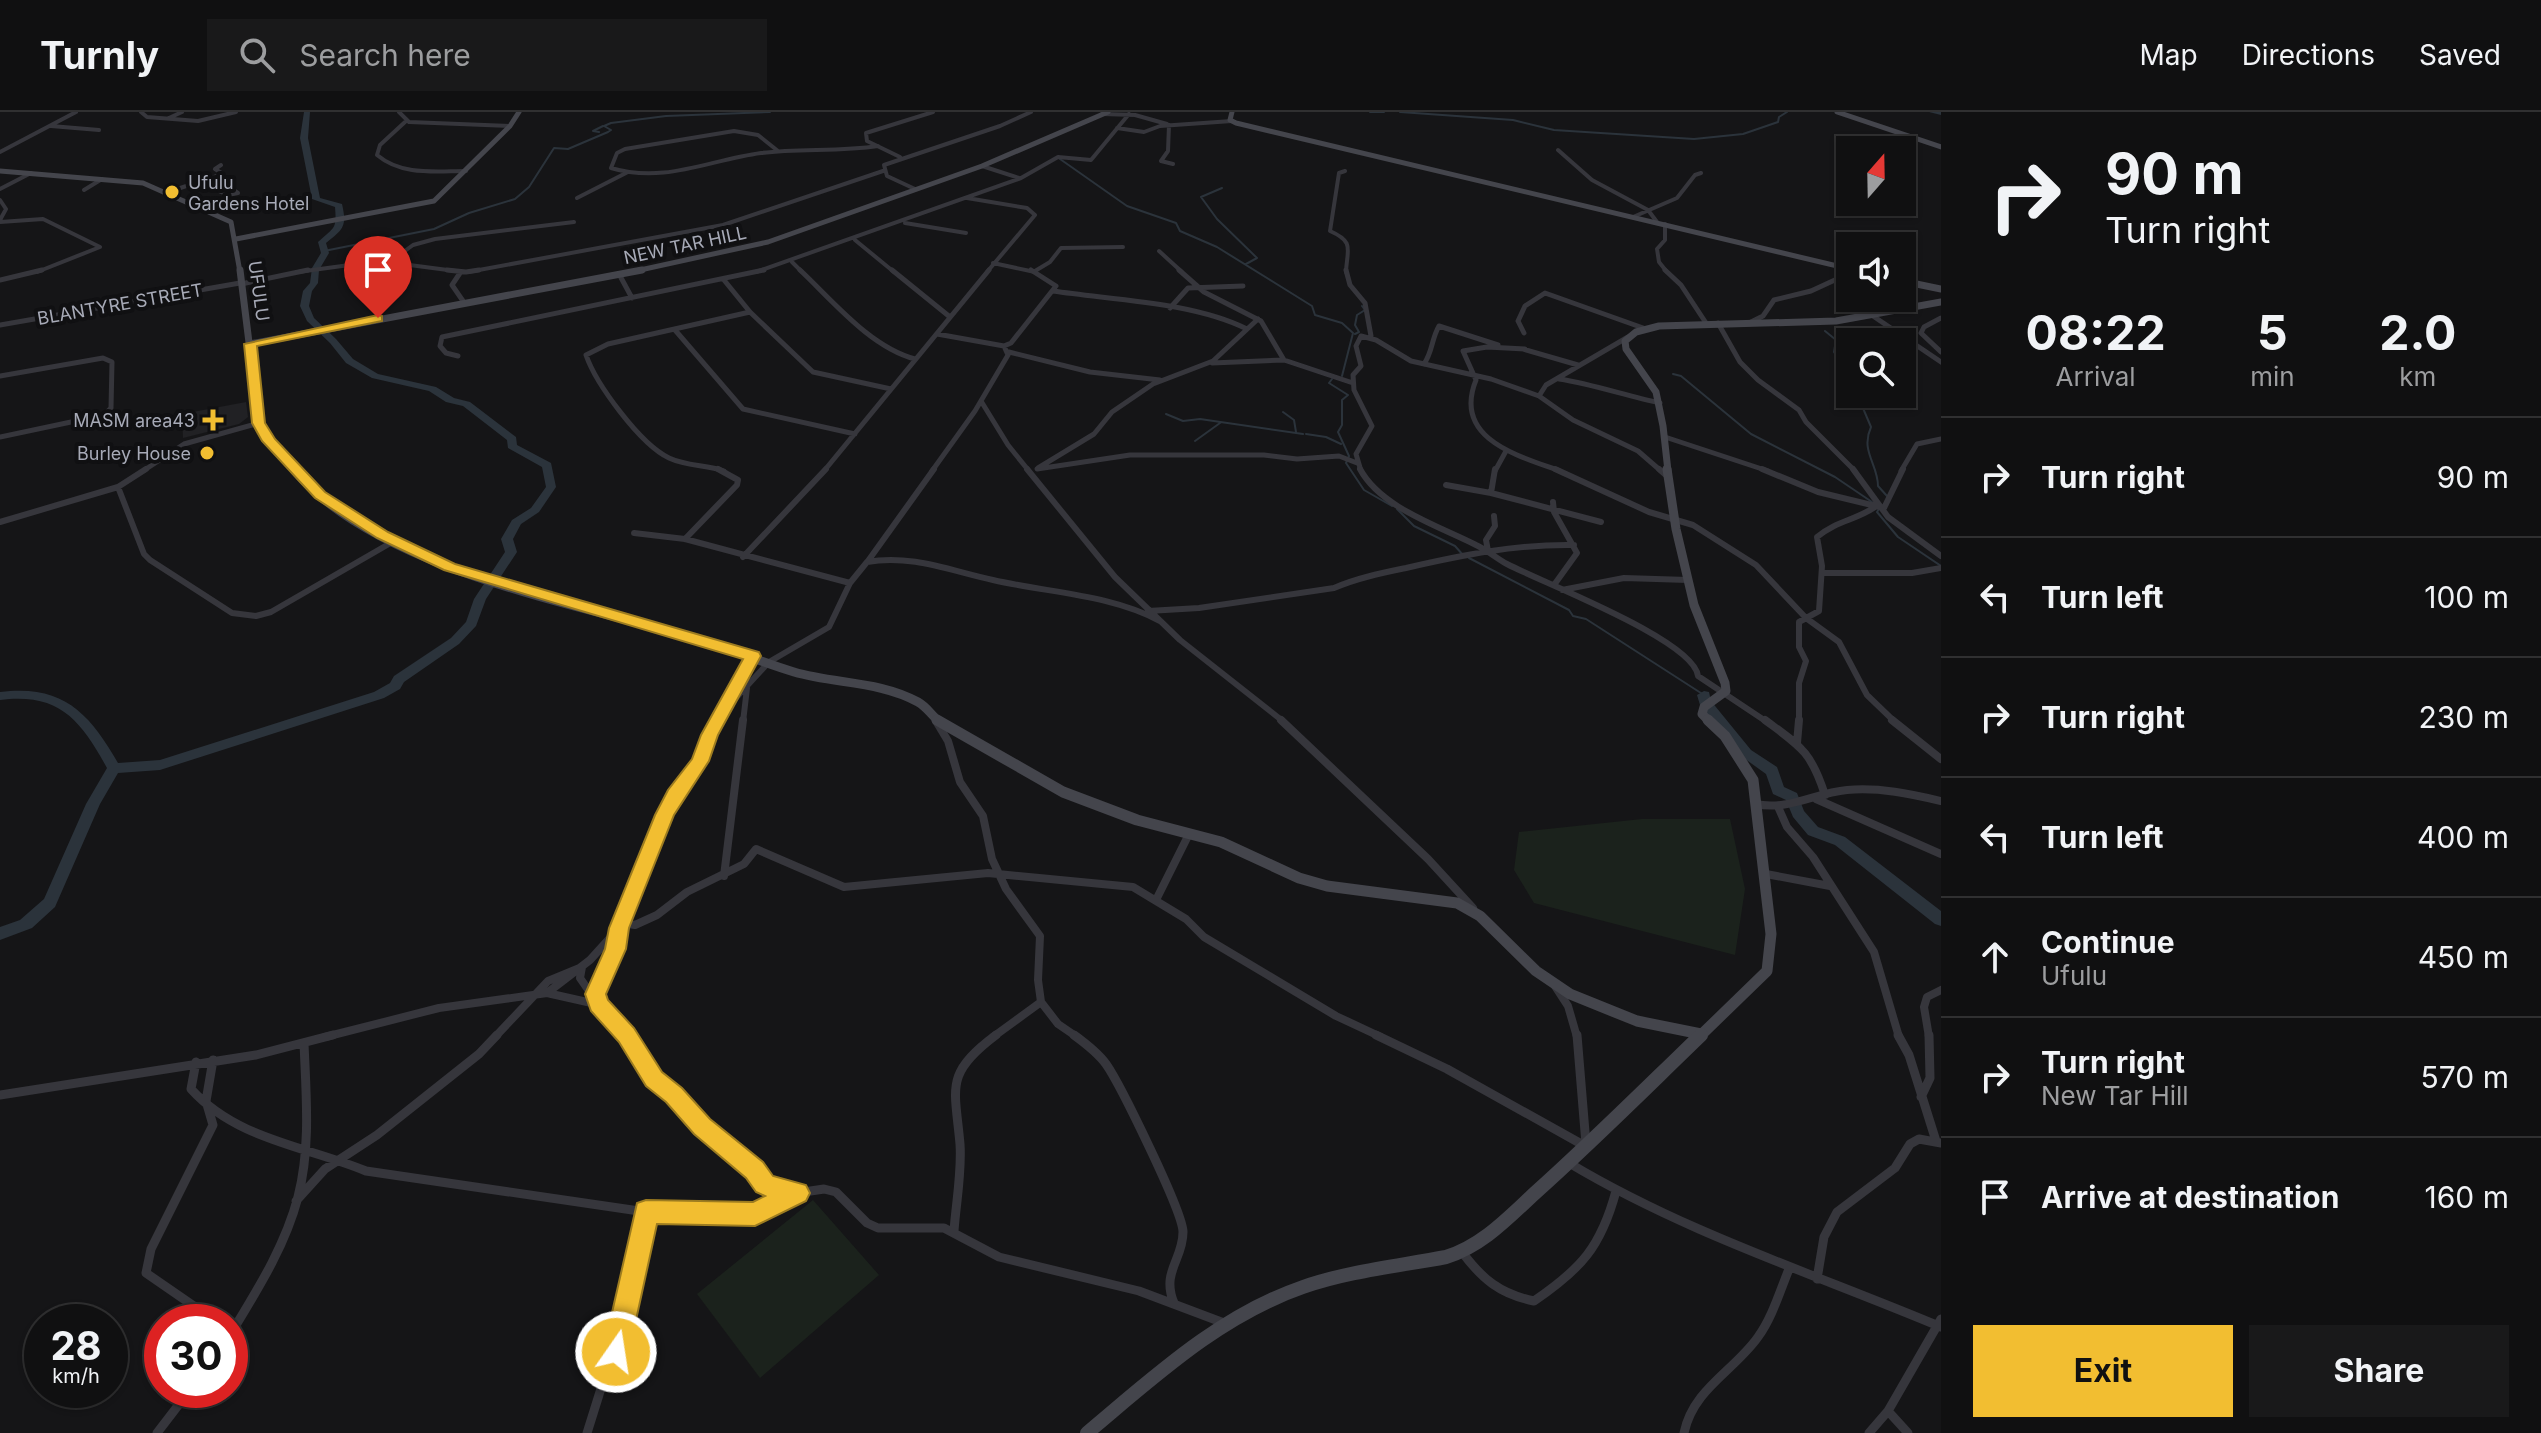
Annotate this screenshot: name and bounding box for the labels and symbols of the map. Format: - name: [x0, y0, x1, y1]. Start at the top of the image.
- north arrow: [1836, 136, 1916, 216]
- place label: Ufulu Gardens Hotel: [188, 172, 309, 214]
- marker: Ufulu Gardens Hotel: [163, 183, 181, 201]
- street label: NEW TAR HILL: [622, 222, 748, 268]
- pin: [344, 236, 412, 318]
- street label: UFULU: [244, 259, 274, 323]
- street label: BLANTYRE STREET: [36, 279, 204, 329]
- marker: MASM area43: [202, 409, 224, 431]
- place label: MASM area43: [73, 410, 195, 431]
- place label: Burley House: [77, 443, 191, 464]
- marker: Burley House: [198, 444, 216, 462]
- speed limit sign: 30: [144, 1304, 248, 1408]
- position arrow: [574, 1310, 658, 1394]

